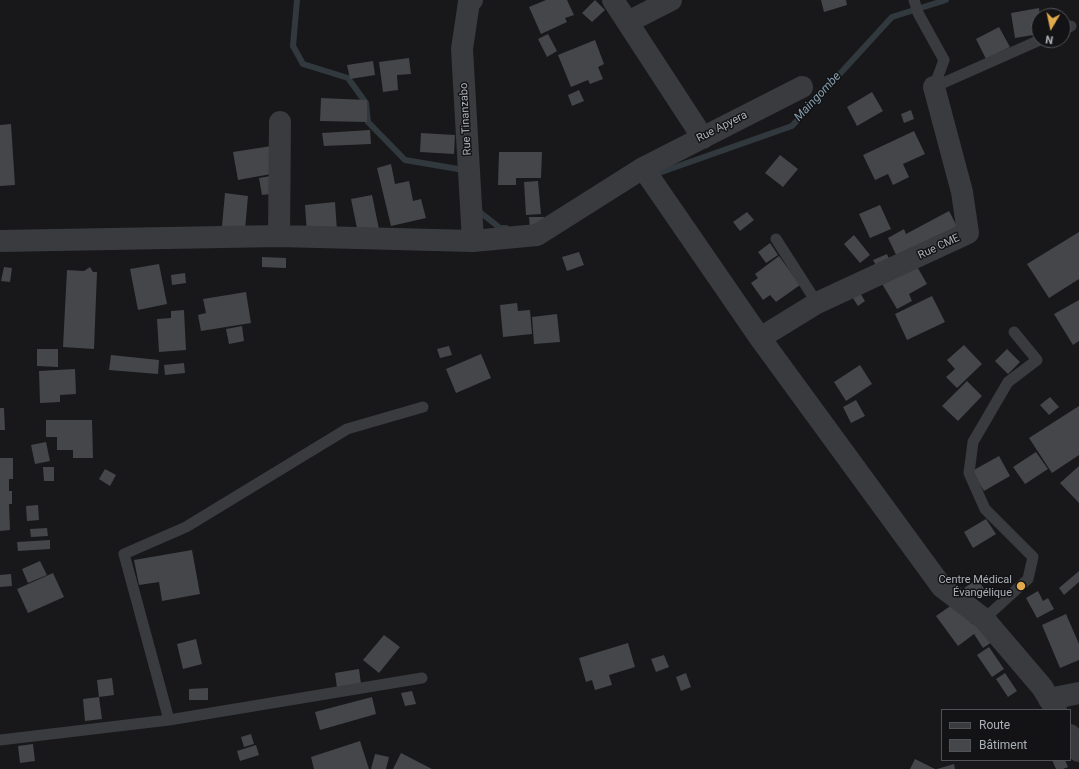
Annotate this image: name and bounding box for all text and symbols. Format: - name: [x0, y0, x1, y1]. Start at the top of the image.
- north arrow: [1031, 8, 1071, 48]
- text: N: [1044, 32, 1054, 46]
- water label: Maingombe: [792, 69, 844, 125]
- street label: Rue Tinanzabo: [458, 82, 474, 156]
- street label: Rue Apyera: [694, 109, 750, 145]
- street label: Rue CME: [916, 232, 962, 262]
- place label: Centre Médical Évangélique: [938, 573, 1012, 599]
- marker: Centre Médical Évangélique: [1015, 580, 1027, 592]
- legend: [941, 709, 1071, 761]
- text: Route: [979, 718, 1010, 732]
- text: Bâtiment: [979, 738, 1027, 752]

